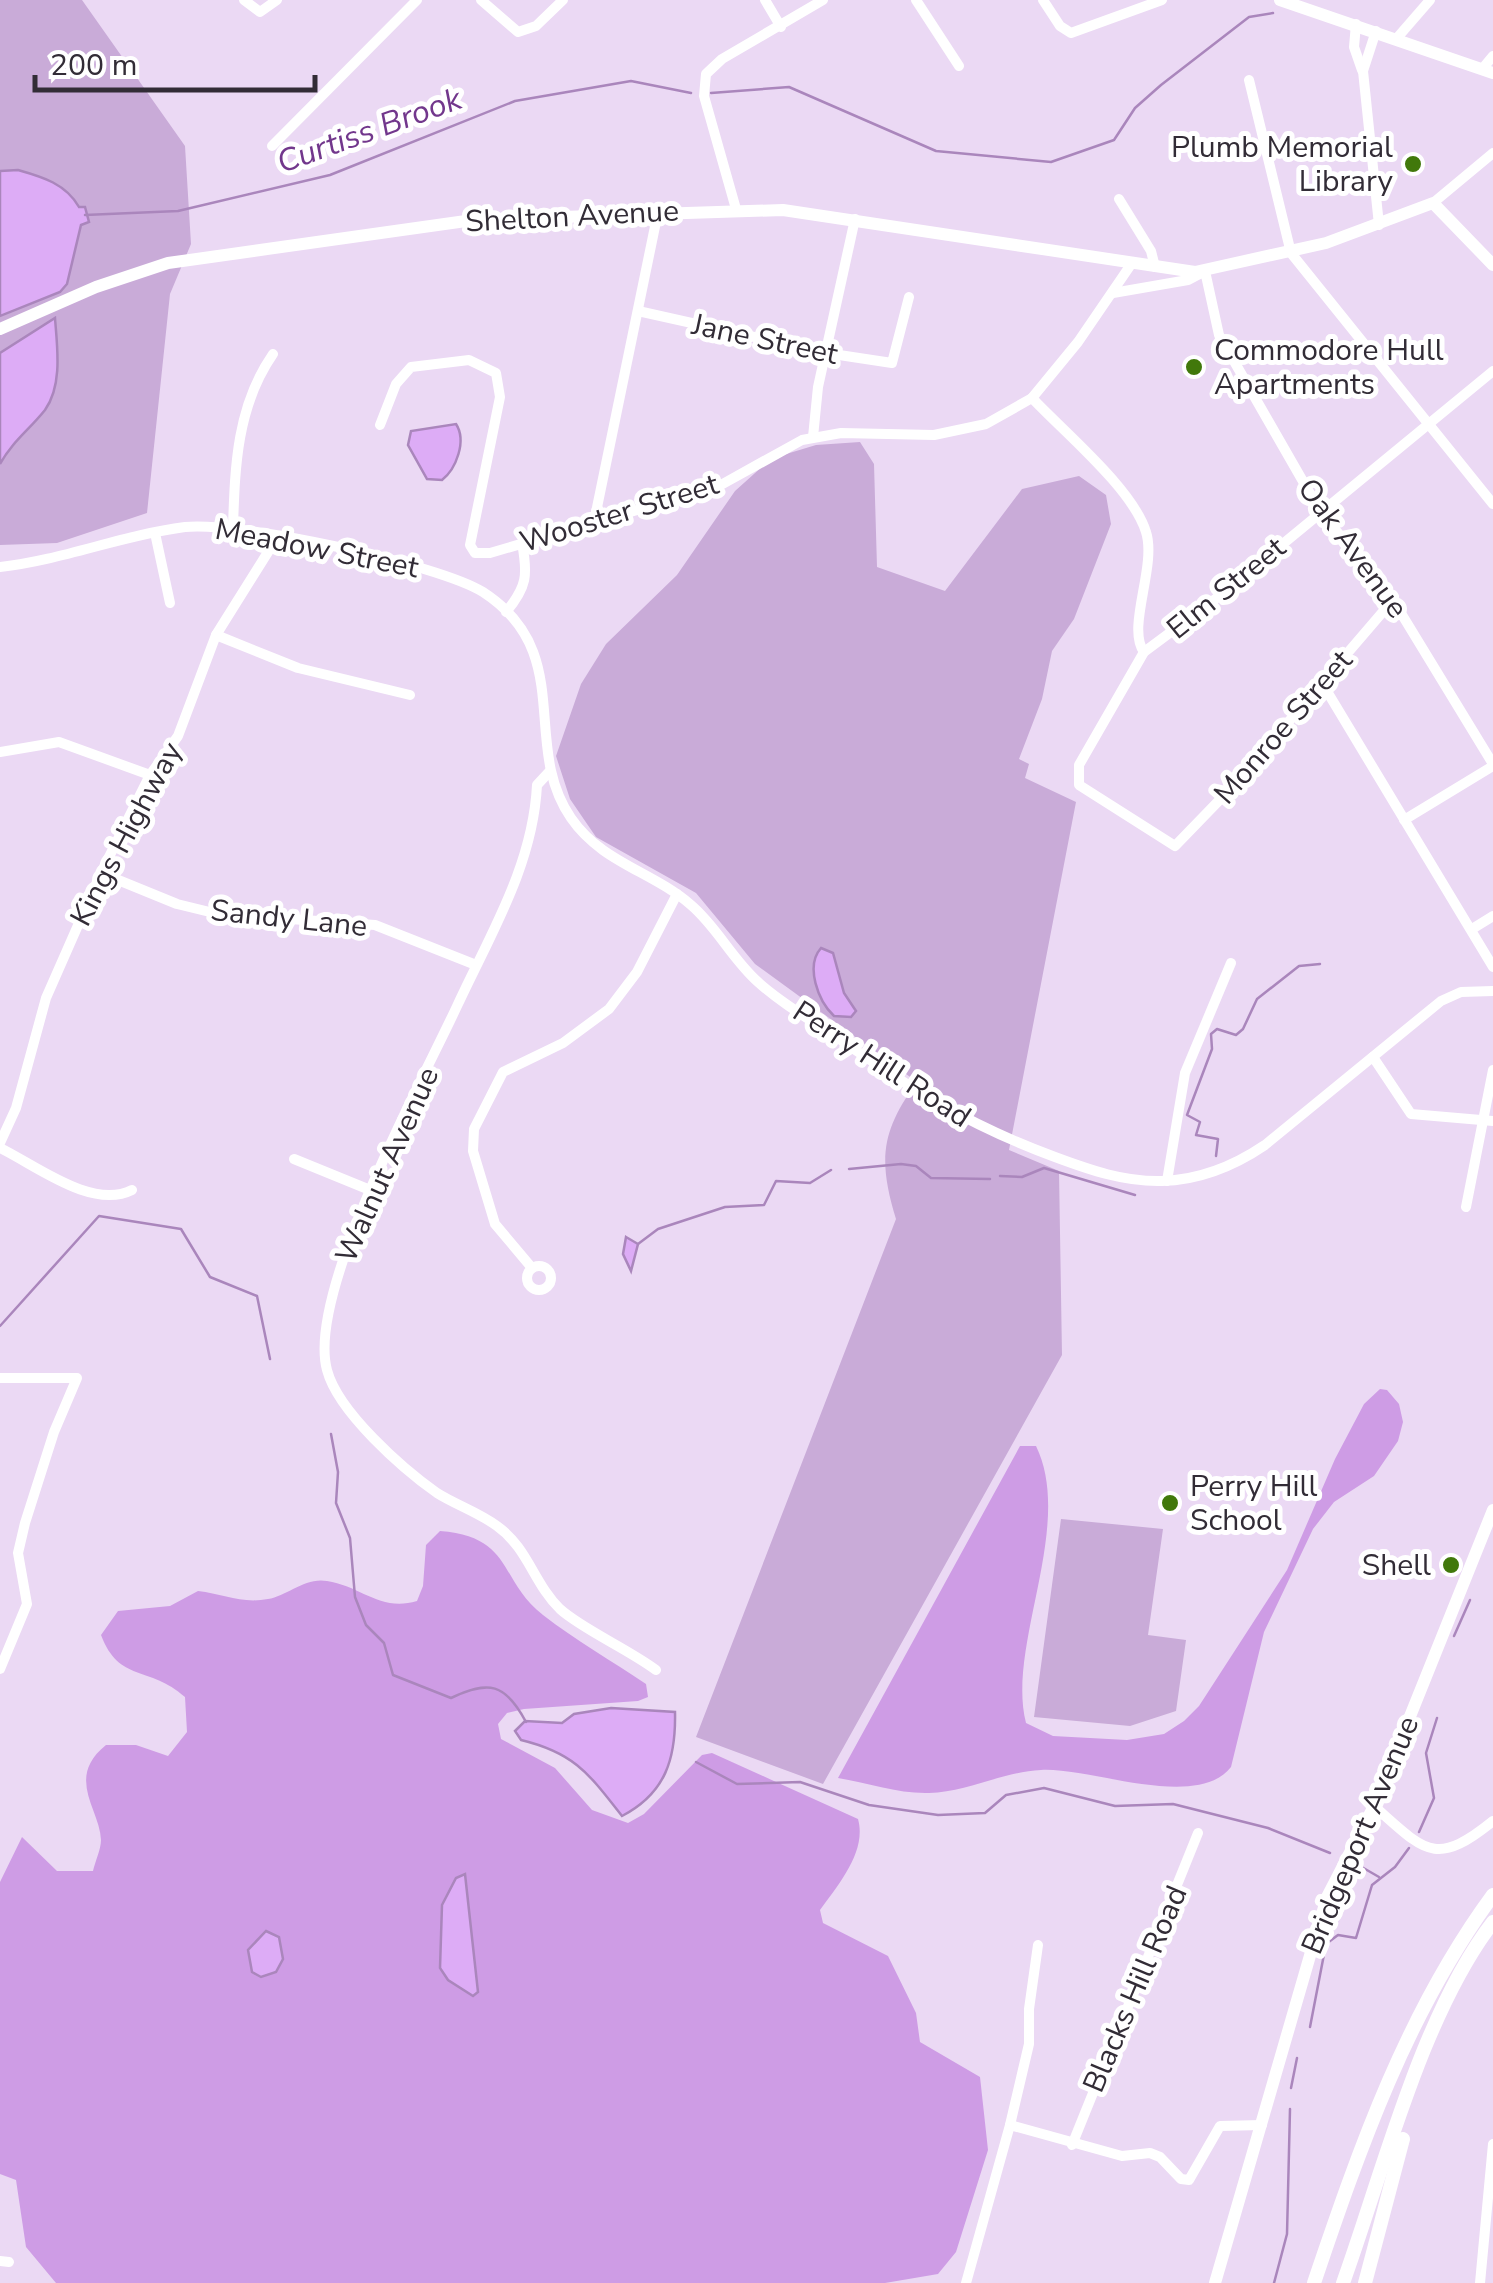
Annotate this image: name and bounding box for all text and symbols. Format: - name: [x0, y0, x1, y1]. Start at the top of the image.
- scale bar: [35, 30, 315, 92]
- text: 200 m: [50, 45, 137, 86]
- water label: Curtiss Brook: [271, 77, 468, 184]
- place label: Plumb Memorial Library: [1171, 127, 1394, 202]
- marker: Plumb Memorial Library: [1402, 153, 1424, 175]
- street label: Shelton Avenue: [464, 190, 680, 243]
- street label: Jane Street: [687, 304, 842, 375]
- place label: Commodore Hull Apartments: [1214, 330, 1444, 405]
- marker: Commodore Hull Apartments: [1183, 356, 1205, 378]
- street label: Wooster Street: [515, 464, 724, 563]
- street label: Oak Avenue: [1288, 470, 1417, 627]
- street label: Meadow Street: [212, 509, 423, 588]
- street label: Elm Street: [1158, 528, 1295, 649]
- street label: Monroe Street: [1205, 641, 1362, 813]
- street label: Kings Highway: [61, 735, 192, 933]
- street label: Sandy Lane: [209, 890, 369, 947]
- street label: Perry Hill Road: [785, 991, 979, 1137]
- street label: Walnut Avenue: [326, 1061, 449, 1270]
- place label: Perry Hill School: [1190, 1466, 1317, 1541]
- marker: Perry Hill School: [1159, 1492, 1181, 1514]
- place label: Shell: [1362, 1545, 1431, 1586]
- marker: Shell: [1440, 1554, 1462, 1576]
- street label: Bridgeport Avenue: [1292, 1710, 1429, 1961]
- street label: Blacks Hill Road: [1073, 1880, 1197, 2099]

